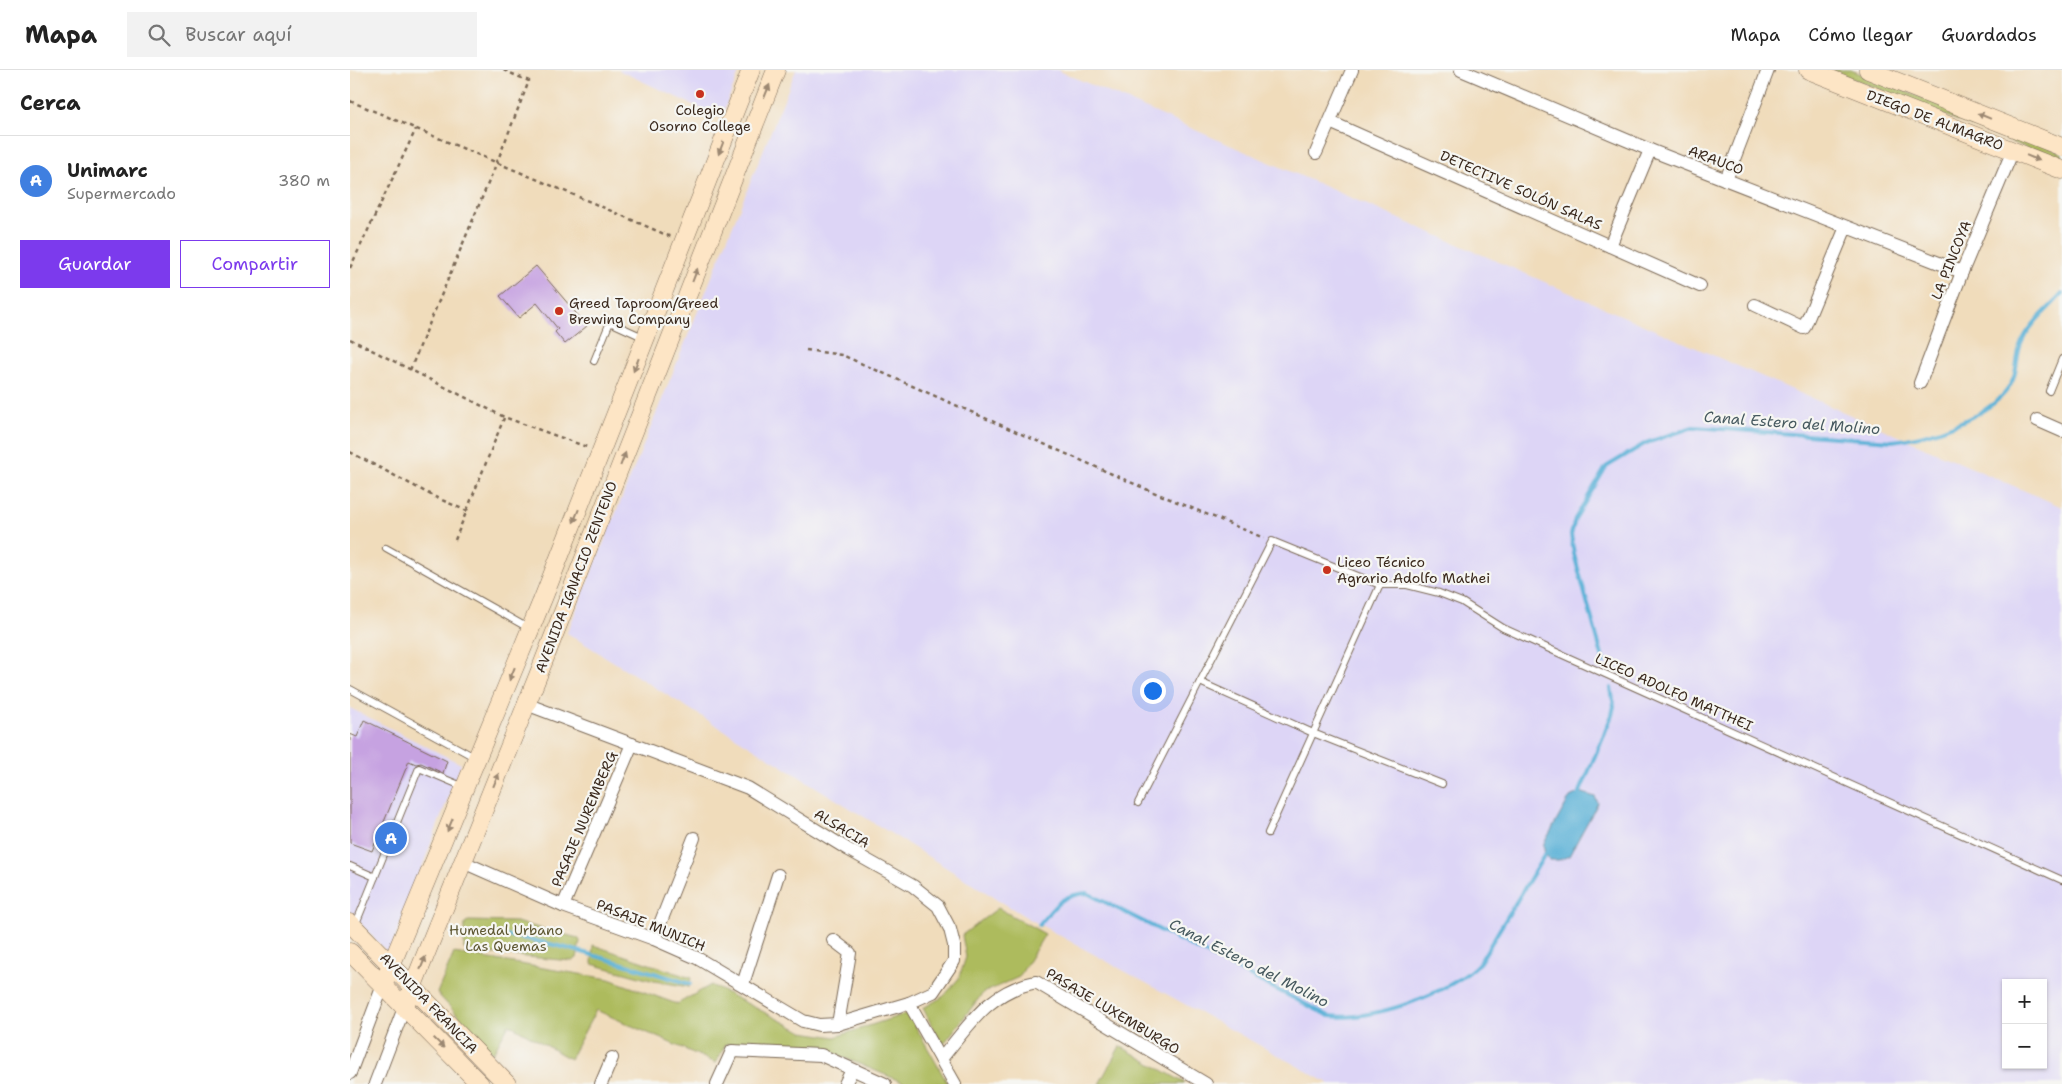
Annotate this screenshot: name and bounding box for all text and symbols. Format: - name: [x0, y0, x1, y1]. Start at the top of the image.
- search box: [127, 12, 477, 57]
- text: Mapa: [25, 19, 97, 51]
- icon: search: [145, 21, 173, 49]
- text: Buscar aquí: [185, 22, 292, 47]
- text: Mapa: [1730, 23, 1780, 47]
- text: Cómo llegar: [1808, 23, 1913, 47]
- text: Guardados: [1941, 23, 2037, 47]
- one-way arrow: [764, 84, 772, 98]
- street label: DIEGO DE ALMAGRO: [1864, 86, 2006, 154]
- marker: Colegio Osorno College: [694, 88, 706, 100]
- text: Cerca: [20, 89, 81, 117]
- place label: Colegio Osorno College: [649, 101, 751, 135]
- one-way arrow: [1976, 112, 1991, 120]
- one-way arrow: [717, 141, 725, 156]
- street label: ARAUCO: [1686, 141, 1746, 179]
- street label: DETECTIVE SOLÓN SALAS: [1437, 146, 1605, 234]
- one-way arrow: [2026, 154, 2041, 162]
- text: Unimarc: [67, 158, 148, 183]
- text: A: [30, 170, 42, 191]
- text: 380 m: [278, 170, 330, 191]
- text: Supermercado: [67, 183, 176, 204]
- street label: LA PINCOYA: [1927, 218, 1975, 302]
- button: Guardar: [20, 240, 170, 288]
- button: Compartir: [180, 240, 330, 288]
- one-way arrow: [691, 267, 699, 282]
- place label: Greed Taproom/Greed Brewing Company: [569, 294, 719, 328]
- marker: Greed Taproom/Greed Brewing Company: [553, 305, 565, 317]
- one-way arrow: [632, 358, 640, 373]
- water label: Canal Estero del Molino: [1703, 407, 1881, 439]
- one-way arrow: [619, 451, 627, 466]
- street label: AVENIDA IGNACIO ZENTENO: [531, 479, 621, 675]
- one-way arrow: [572, 509, 580, 524]
- place label: Liceo Técnico Agrario Adolfo Mathei: [1337, 553, 1490, 587]
- marker: Liceo Técnico Agrario Adolfo Mathei: [1321, 564, 1333, 576]
- street label: LICEO ADOLFO MATTHEI: [1592, 649, 1756, 735]
- one-way arrow: [508, 667, 516, 682]
- your location: [1140, 678, 1166, 704]
- street label: PASAJE NUREMBERG: [547, 748, 621, 890]
- one-way arrow: [493, 772, 501, 787]
- street label: ALSACIA: [811, 804, 873, 852]
- one-way arrow: [446, 818, 454, 833]
- pin: A: [375, 819, 407, 857]
- street label: PASAJE MUNICH: [594, 895, 708, 955]
- water label: Canal Estero del Molino: [1166, 914, 1332, 1012]
- park label: Humedal Urbano Las Quemas: [449, 921, 563, 955]
- street label: AVENIDA FRANCIA: [376, 949, 482, 1057]
- one-way arrow: [419, 956, 427, 970]
- street label: PASAJE LUXEMBURGO: [1043, 964, 1183, 1058]
- map controls: [2002, 979, 2047, 1069]
- button: +: [2002, 979, 2047, 1024]
- button: −: [2002, 1024, 2047, 1069]
- one-way arrow: [433, 1036, 445, 1048]

